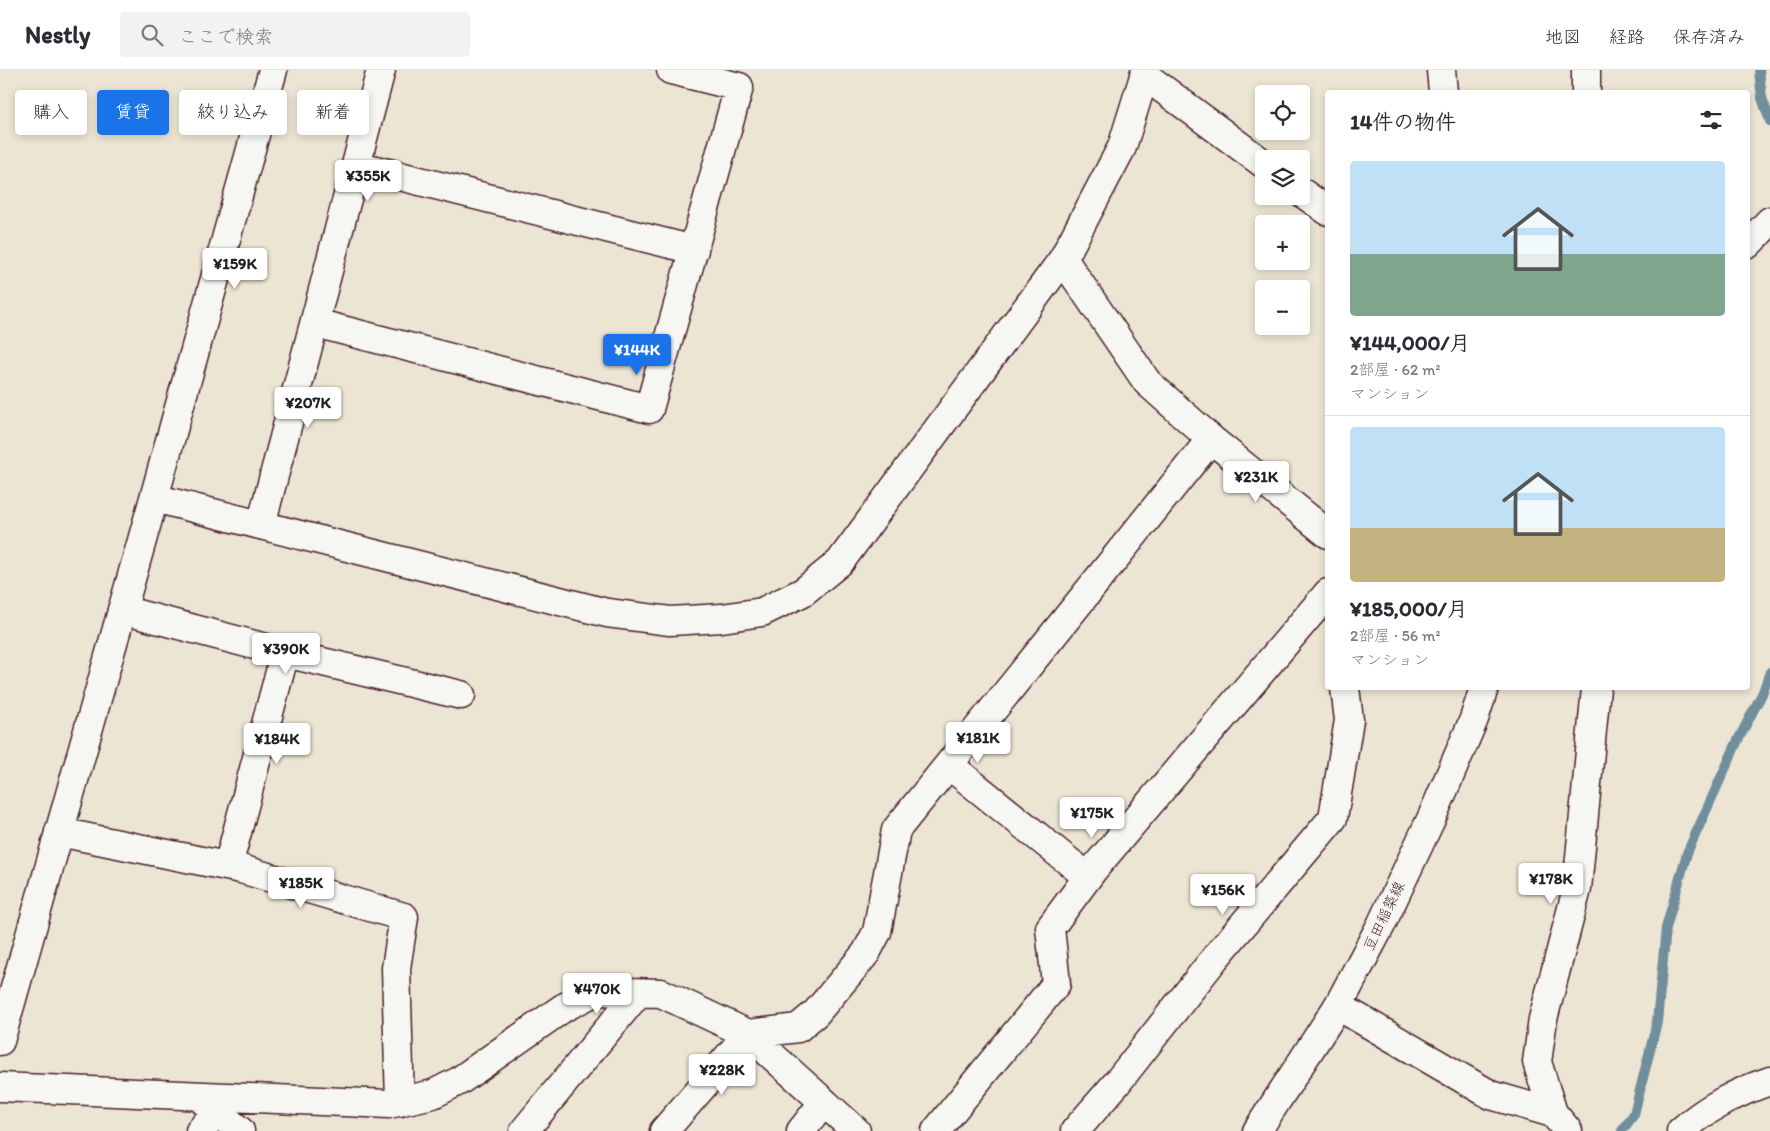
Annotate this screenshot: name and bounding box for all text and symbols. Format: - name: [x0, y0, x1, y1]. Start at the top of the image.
- search box: [120, 12, 470, 57]
- text: Nestly: [25, 20, 90, 49]
- icon: search: [138, 21, 166, 49]
- text: ここで検索: [178, 25, 273, 48]
- text: 地図: [1545, 26, 1581, 48]
- text: 経路: [1609, 26, 1645, 48]
- text: 保存済み: [1673, 26, 1745, 48]
- map controls: [1255, 85, 1310, 335]
- button: locate: [1255, 85, 1310, 140]
- chip: 購入: [15, 90, 87, 135]
- chip: 賃貸: [97, 90, 169, 135]
- chip: 絞り込み: [179, 90, 287, 135]
- chip: 新着: [297, 90, 369, 135]
- icon: filters: [1697, 106, 1725, 134]
- text: 14件の物件: [1350, 109, 1456, 134]
- button: layers: [1255, 150, 1310, 205]
- pin: ¥355K: [333, 160, 403, 202]
- text: ¥355K: [346, 166, 390, 185]
- icon: home: [1493, 194, 1583, 284]
- button: +: [1255, 215, 1310, 270]
- pin: ¥159K: [200, 248, 270, 290]
- text: ¥159K: [213, 254, 257, 273]
- button: −: [1255, 280, 1310, 335]
- text: ¥144,000/月: [1350, 330, 1470, 355]
- pin: ¥144K: [602, 334, 672, 376]
- text: ¥144K: [614, 340, 660, 359]
- text: 2部屋 · 62 m²: [1350, 360, 1440, 379]
- text: マンション: [1350, 384, 1429, 403]
- pin: ¥207K: [273, 386, 343, 429]
- text: ¥207K: [285, 393, 331, 412]
- icon: home: [1493, 459, 1583, 549]
- pin: ¥231K: [1221, 460, 1291, 503]
- text: ¥231K: [1234, 467, 1278, 486]
- text: ¥185,000/月: [1350, 596, 1468, 621]
- text: 2部屋 · 56 m²: [1350, 626, 1440, 645]
- pin: ¥390K: [251, 632, 321, 675]
- text: ¥390K: [263, 639, 309, 658]
- text: マンション: [1350, 650, 1429, 669]
- pin: ¥184K: [242, 722, 312, 765]
- pin: ¥181K: [943, 722, 1013, 764]
- text: ¥181K: [957, 728, 999, 747]
- text: ¥184K: [255, 729, 300, 748]
- pin: ¥175K: [1057, 796, 1127, 839]
- text: ¥175K: [1071, 803, 1113, 822]
- pin: ¥178K: [1516, 862, 1586, 905]
- pin: ¥185K: [266, 866, 336, 909]
- text: ¥178K: [1529, 869, 1573, 888]
- text: ¥185K: [279, 873, 323, 892]
- pin: ¥156K: [1188, 874, 1258, 916]
- street label: 豆田稲築線: [1359, 878, 1409, 954]
- text: ¥156K: [1201, 880, 1245, 899]
- pin: ¥470K: [562, 972, 632, 1015]
- text: ¥470K: [574, 979, 620, 998]
- pin: ¥228K: [687, 1054, 757, 1096]
- text: ¥228K: [700, 1060, 744, 1079]

